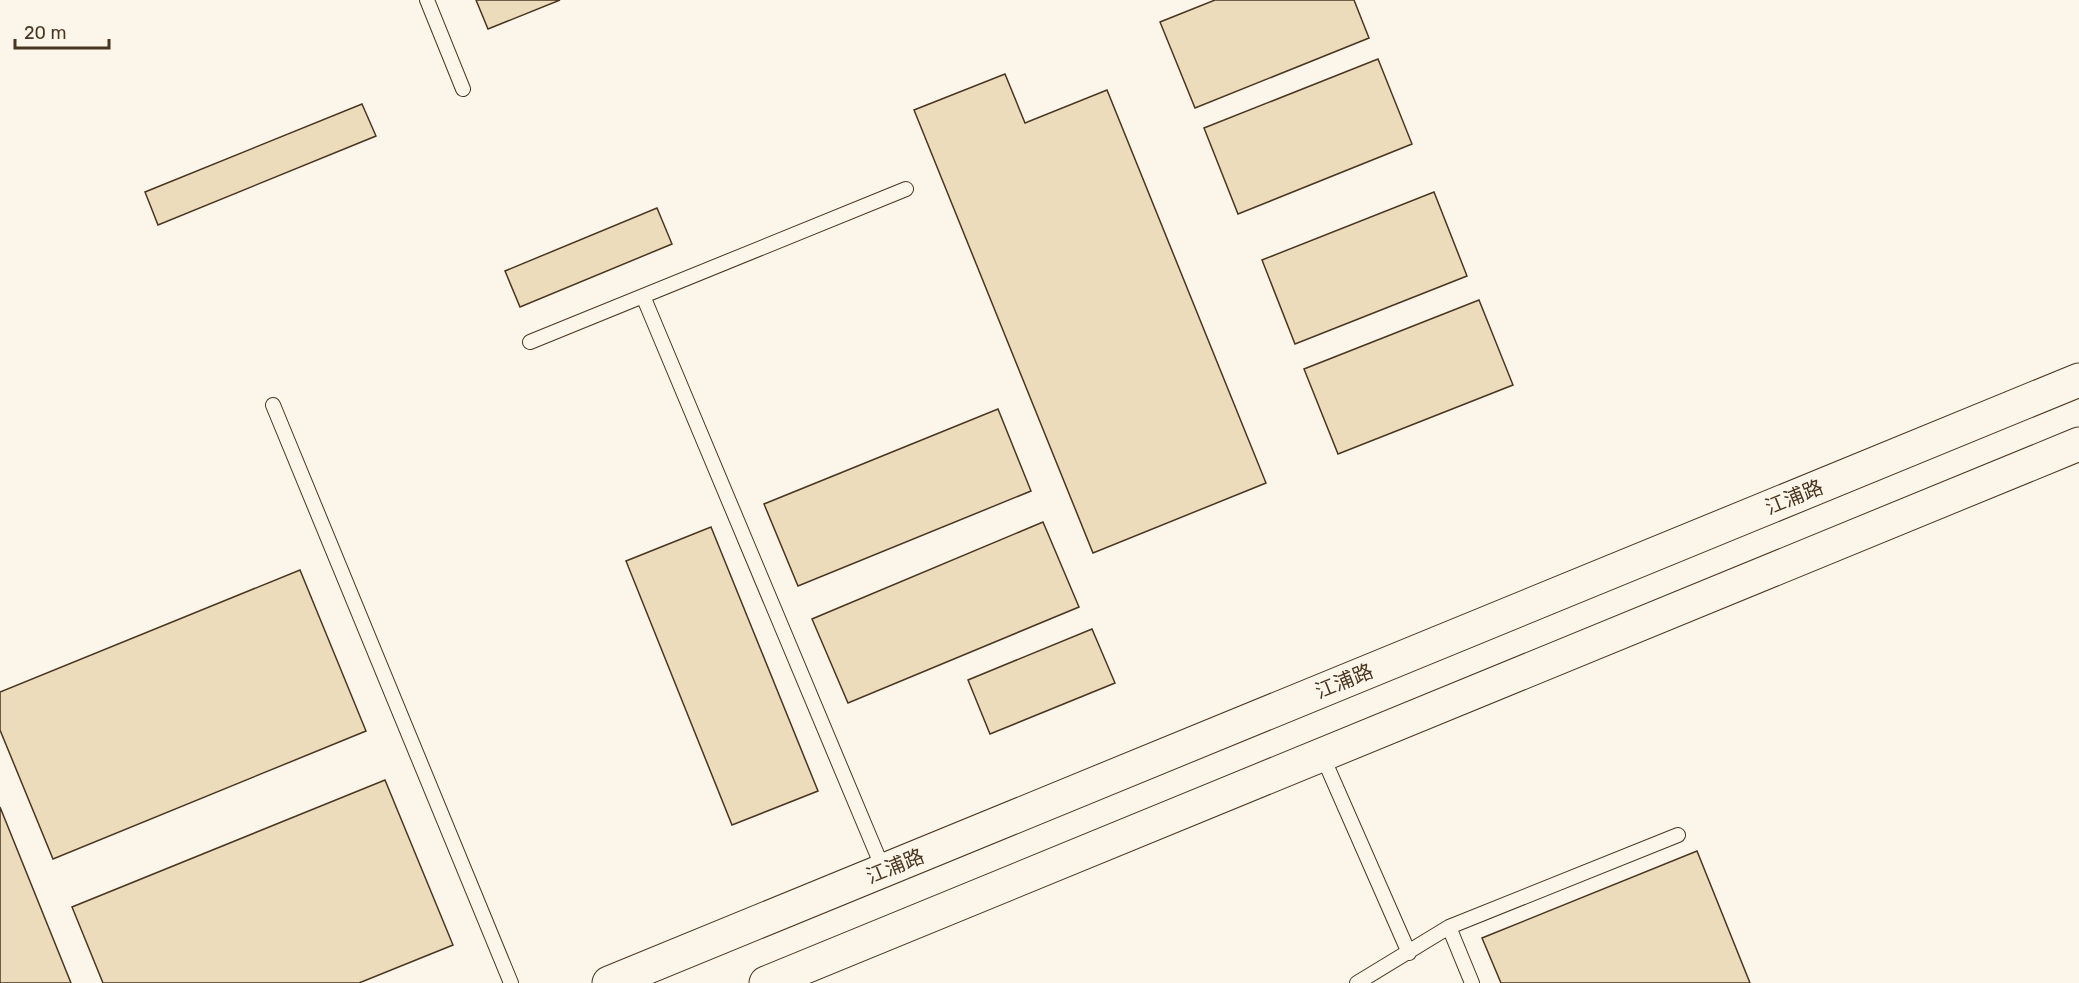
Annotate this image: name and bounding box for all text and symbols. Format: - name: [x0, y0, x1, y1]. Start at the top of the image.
- scale bar: [15, 12, 110, 50]
- text: 20 m: [24, 22, 66, 44]
- street label: 江浦路: [1762, 475, 1826, 519]
- street label: 江浦路: [1312, 659, 1376, 703]
- street label: 江浦路: [863, 844, 927, 888]

